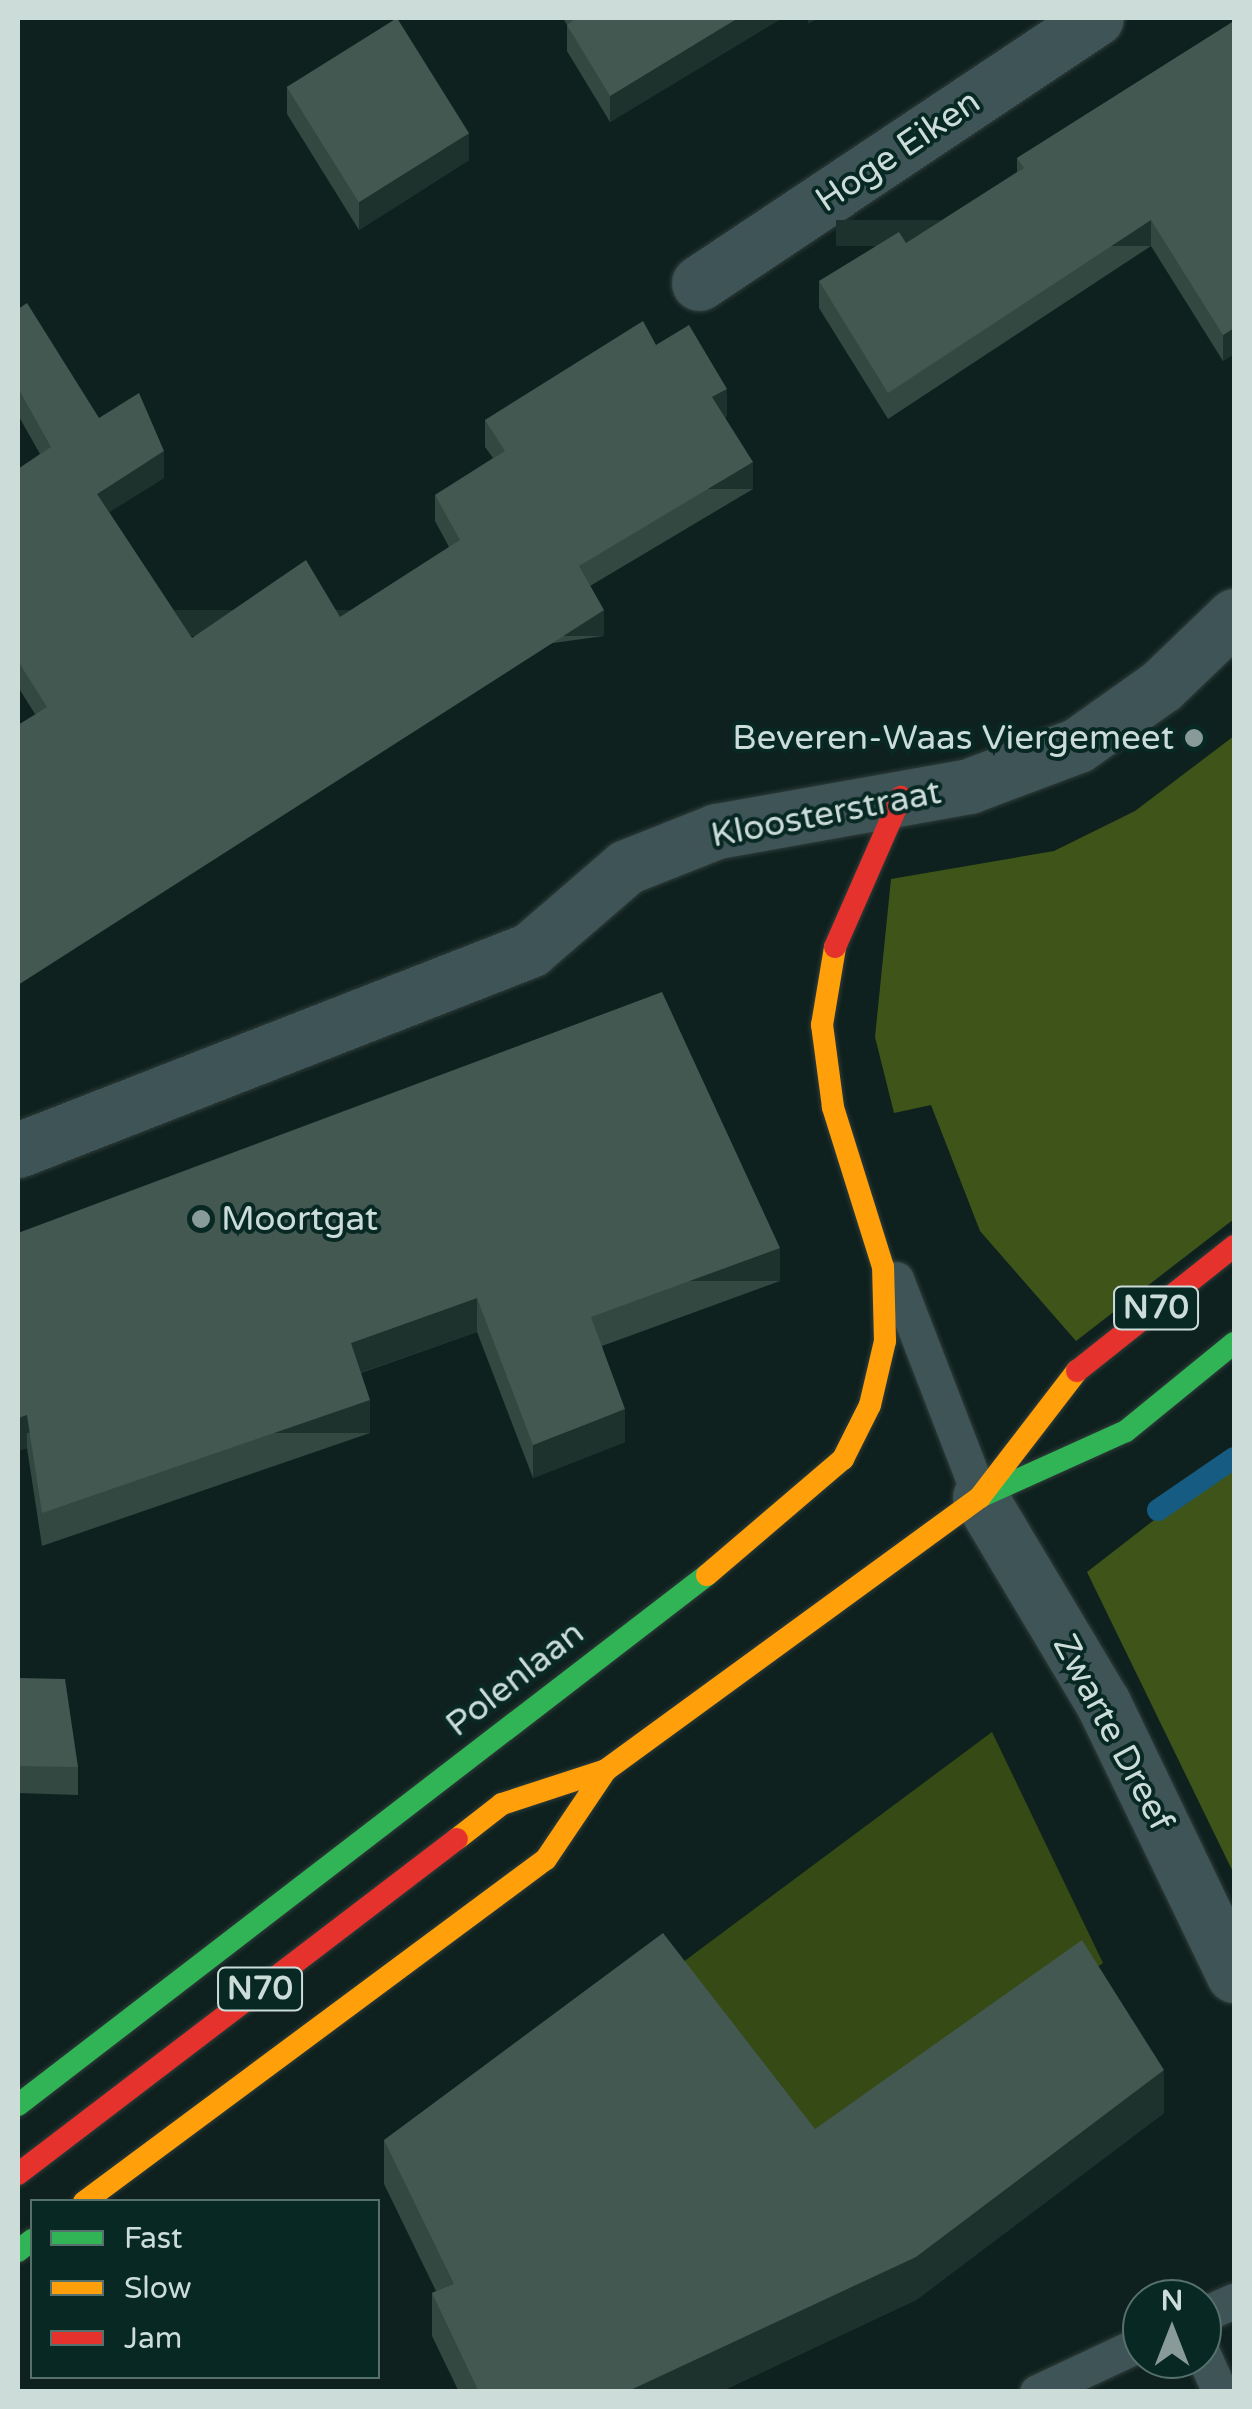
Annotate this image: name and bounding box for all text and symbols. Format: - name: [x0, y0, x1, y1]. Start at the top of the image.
- street label: Hoge Eiken: [808, 81, 988, 221]
- place label: Beveren-Waas Viergemeet: [732, 717, 1174, 759]
- marker: Beveren-Waas Viergemeet: [1183, 727, 1205, 749]
- street label: Kloosterstraat: [707, 771, 945, 857]
- place label: Moortgat: [221, 1198, 378, 1240]
- marker: Moortgat: [190, 1208, 212, 1230]
- road number: N70: [1111, 1281, 1201, 1335]
- street label: Polenlaan: [438, 1612, 592, 1746]
- street label: Zwarte Dreef: [1044, 1627, 1182, 1839]
- road number: N70: [215, 1962, 305, 2016]
- legend: [30, 2199, 380, 2379]
- text: Fast: [124, 2220, 183, 2257]
- text: Slow: [124, 2270, 192, 2307]
- north arrow: [1122, 2279, 1222, 2379]
- text: N: [1161, 2284, 1183, 2318]
- text: Jam: [124, 2320, 182, 2357]

